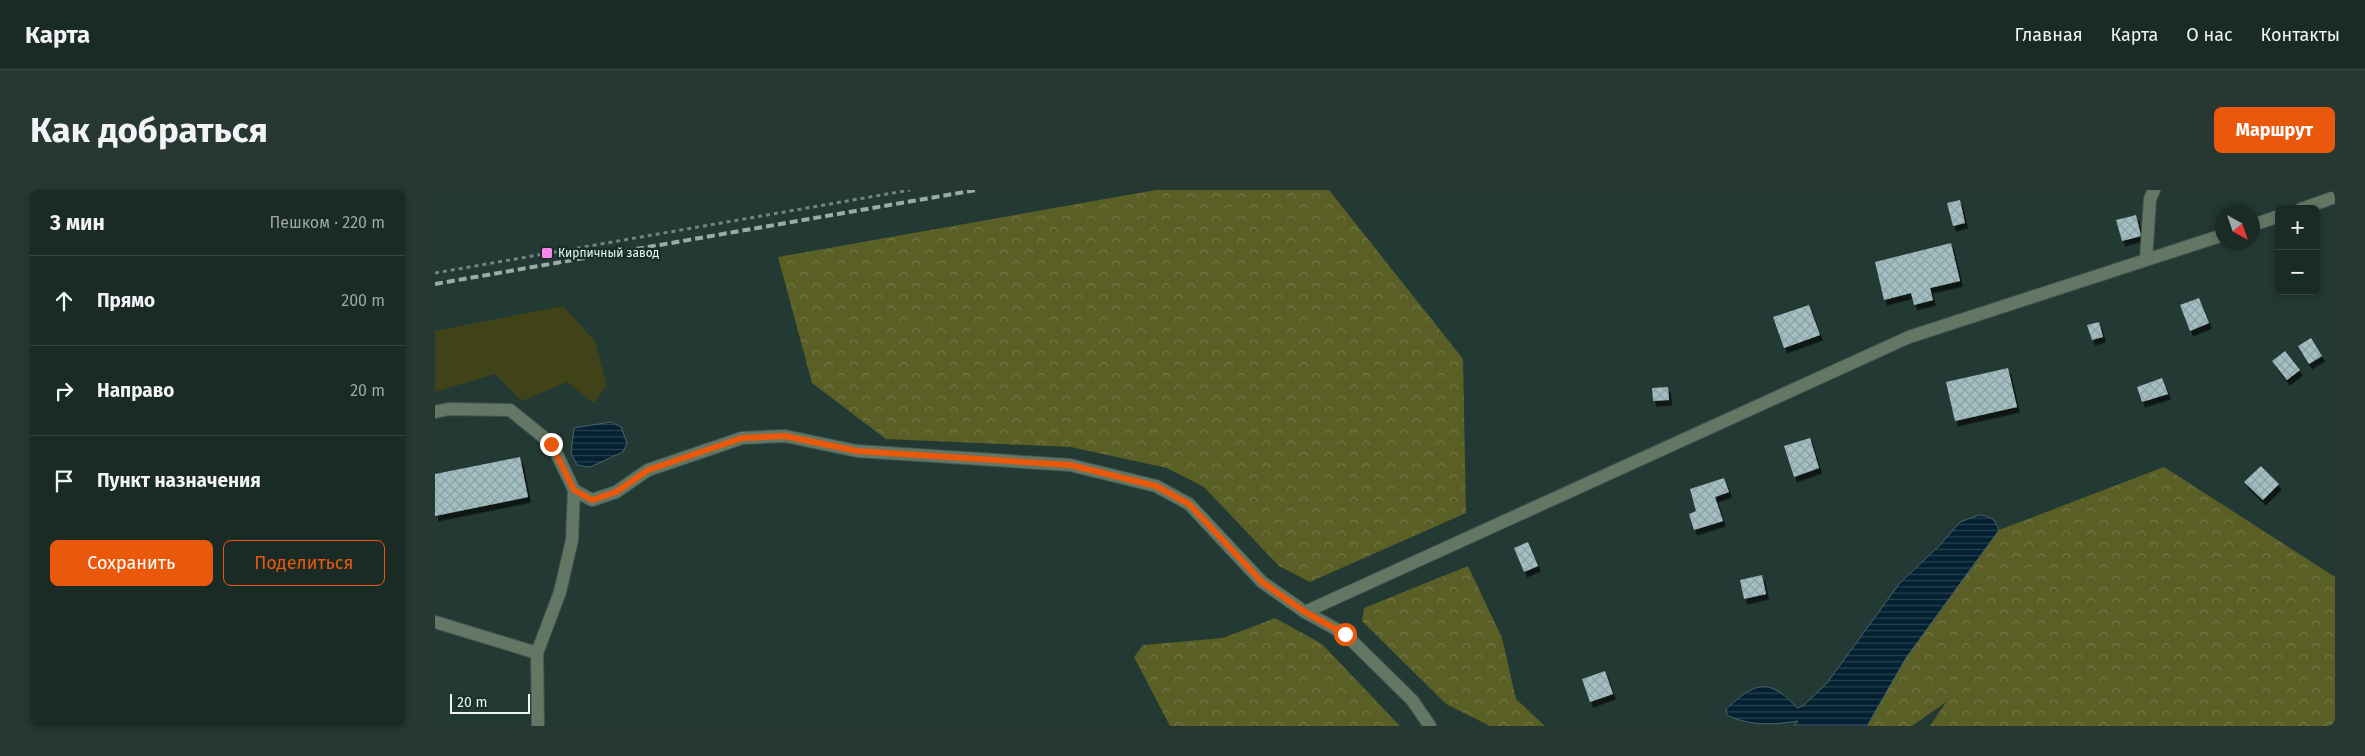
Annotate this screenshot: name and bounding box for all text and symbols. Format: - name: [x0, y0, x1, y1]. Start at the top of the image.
- text: Карта: [25, 21, 90, 49]
- text: Главная: [2015, 24, 2083, 46]
- text: Карта: [2111, 24, 2158, 46]
- text: О нас: [2186, 24, 2233, 46]
- text: Контакты: [2261, 24, 2340, 46]
- button: Маршрут: [2214, 107, 2335, 153]
- text: Как добраться: [30, 109, 268, 151]
- north arrow: [2215, 205, 2260, 250]
- map controls: [2275, 205, 2320, 295]
- button: +: [2275, 205, 2320, 250]
- text: 3 мин: [50, 210, 105, 236]
- text: Пешком · 220 m: [269, 213, 385, 232]
- marker: Кирпичный завод: [540, 246, 554, 260]
- place label: Кирпичный завод: [558, 246, 660, 260]
- button: −: [2275, 250, 2320, 295]
- icon: ahead: [50, 287, 78, 315]
- text: Прямо: [97, 289, 155, 312]
- text: 200 m: [341, 291, 385, 310]
- icon: right: [50, 377, 78, 405]
- text: Направо: [97, 379, 174, 402]
- text: 20 m: [350, 381, 385, 400]
- route end: [540, 433, 563, 456]
- icon: arrive: [50, 467, 78, 495]
- text: Пункт назначения: [97, 469, 261, 492]
- button: Сохранить: [50, 540, 213, 586]
- button: Поделиться: [223, 540, 385, 586]
- route start: [1334, 623, 1357, 646]
- scale bar: [450, 691, 530, 714]
- text: 20 m: [457, 694, 487, 711]

